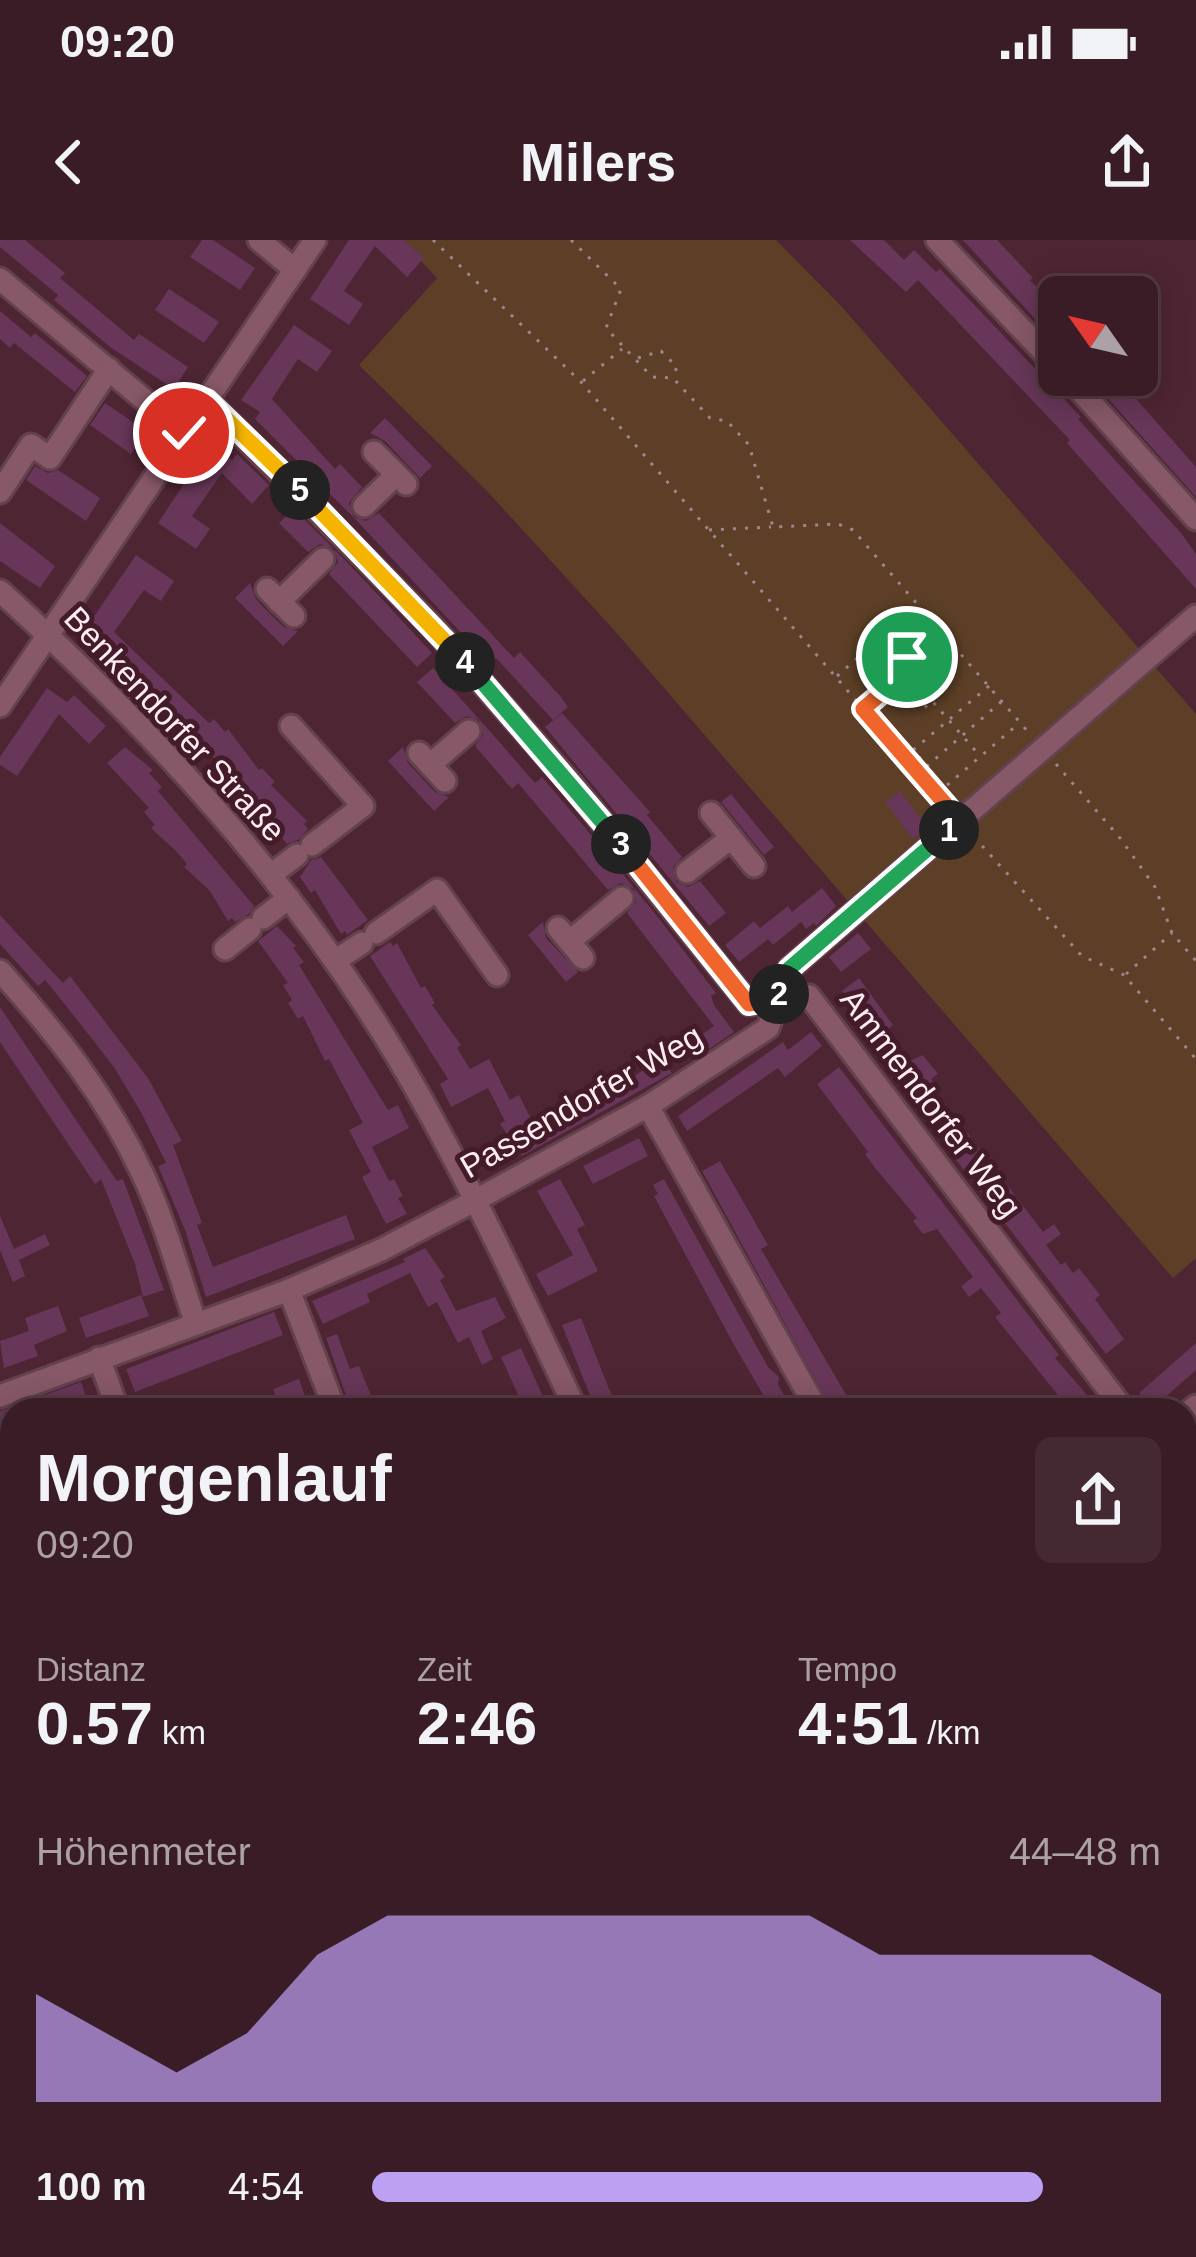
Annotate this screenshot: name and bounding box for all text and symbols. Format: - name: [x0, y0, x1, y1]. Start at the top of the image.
- text: 09:20: [60, 16, 175, 67]
- icon: back: [36, 129, 102, 195]
- icon: share: [1094, 129, 1160, 195]
- text: Milers: [520, 132, 676, 192]
- north arrow: [1038, 276, 1158, 396]
- map controls: [1038, 276, 1158, 396]
- pin: [133, 382, 235, 484]
- icon: check: [151, 400, 217, 466]
- pin: 5: [270, 460, 330, 520]
- text: 5: [291, 471, 309, 508]
- street label: Benkendorfer Straße: [57, 599, 293, 849]
- pin: [856, 606, 958, 708]
- icon: arrive: [874, 624, 940, 690]
- pin: 4: [435, 632, 495, 692]
- text: 4: [456, 643, 474, 680]
- pin: 1: [919, 800, 979, 860]
- text: 1: [940, 811, 958, 848]
- pin: 3: [591, 814, 651, 874]
- text: 3: [612, 825, 630, 862]
- pin: 2: [749, 964, 809, 1024]
- text: 2: [770, 975, 788, 1012]
- street label: Ammendorfer Weg: [833, 982, 1029, 1224]
- street label: Passendorfer Weg: [454, 1017, 708, 1185]
- button: share: [1035, 1437, 1161, 1563]
- text: Morgenlauf: [36, 1441, 392, 1515]
- text: 09:20: [36, 1523, 134, 1566]
- text: Distanz: [36, 1651, 146, 1688]
- text: Zeit: [417, 1651, 472, 1688]
- text: Tempo: [798, 1651, 897, 1688]
- text: 0.57: [36, 1690, 153, 1757]
- text: 2:46: [417, 1690, 537, 1757]
- text: 4:51: [798, 1690, 918, 1757]
- text: km: [153, 1714, 206, 1751]
- text: /km: [918, 1714, 980, 1751]
- text: Höhenmeter: [36, 1830, 251, 1873]
- text: 44–48 m: [1009, 1830, 1161, 1873]
- text: 100 m: [36, 2165, 147, 2208]
- text: 4:54: [228, 2165, 304, 2208]

